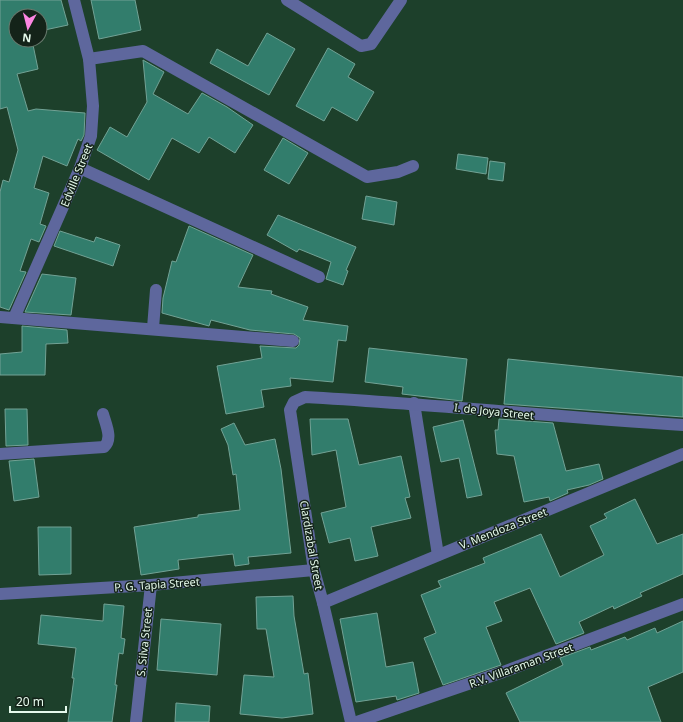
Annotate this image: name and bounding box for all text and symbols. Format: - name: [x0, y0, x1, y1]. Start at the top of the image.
- north arrow: [8, 8, 48, 48]
- text: N: [21, 30, 32, 46]
- street label: Edville Street: [57, 141, 95, 209]
- street label: I. de Joya Street: [453, 399, 535, 423]
- street label: Clardizabal Street: [297, 499, 327, 591]
- street label: V. Mendoza Street: [457, 504, 549, 552]
- street label: P. G. Tapia Street: [114, 574, 200, 594]
- street label: S. Silva Street: [133, 607, 155, 677]
- street label: R.V. Villaraman Street: [467, 639, 575, 691]
- scale bar: [10, 688, 66, 714]
- text: 20 m: [16, 693, 44, 710]

